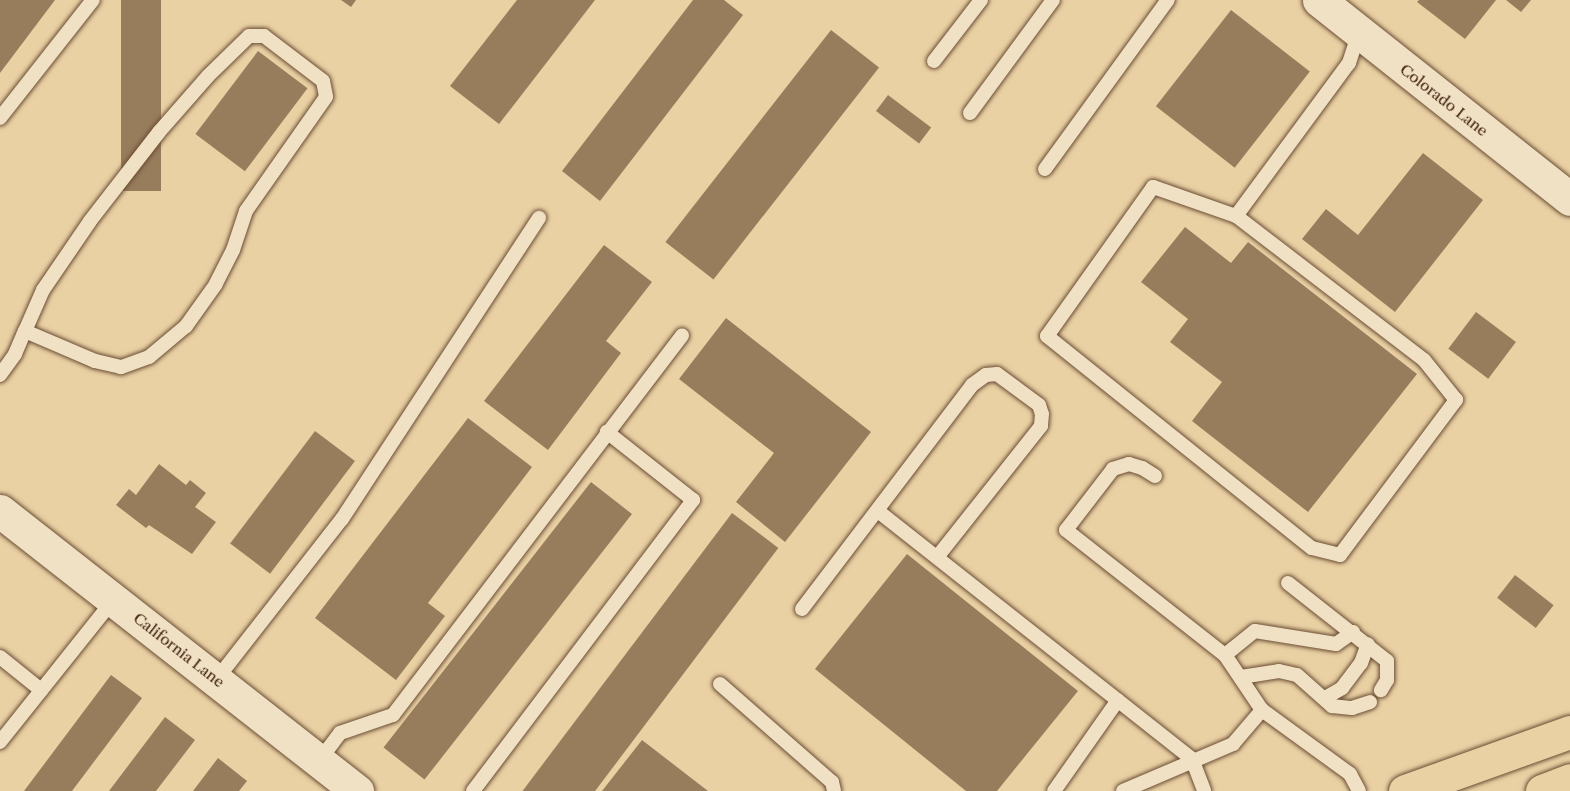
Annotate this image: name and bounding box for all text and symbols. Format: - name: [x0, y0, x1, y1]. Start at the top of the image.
- street label: Colorado Lane: [1397, 60, 1491, 140]
- street label: California Lane: [130, 609, 228, 691]

